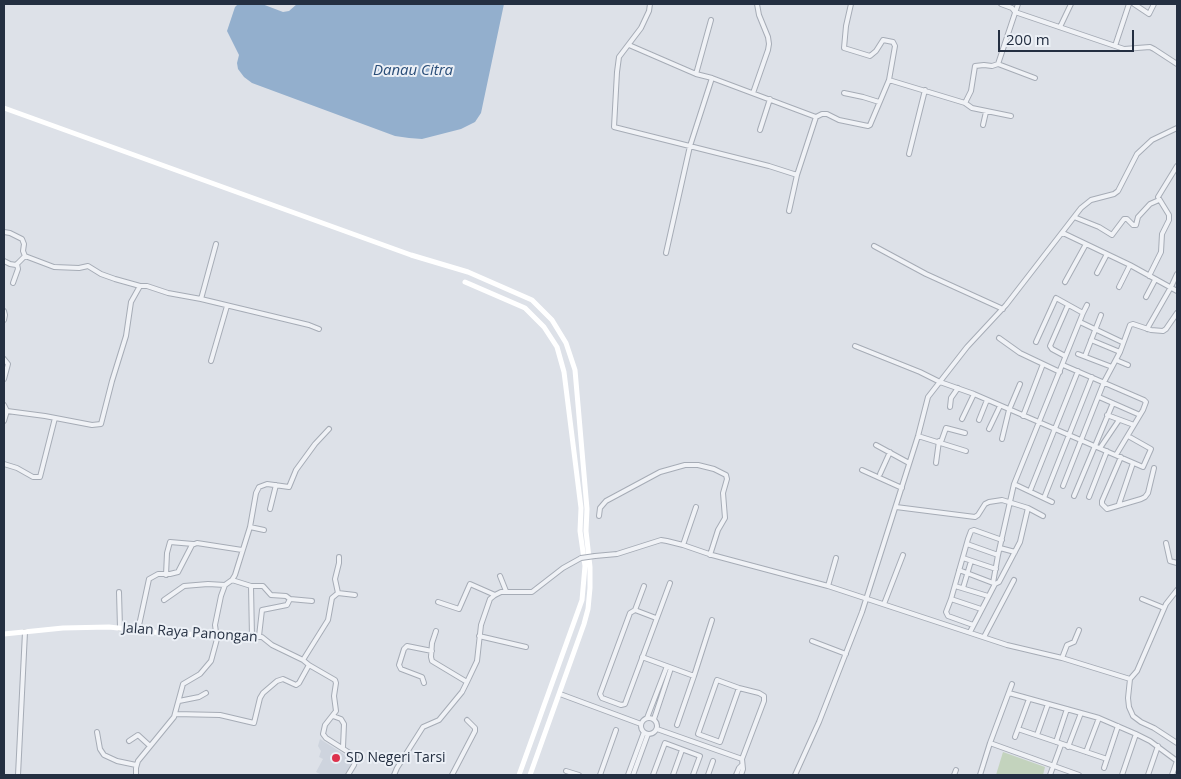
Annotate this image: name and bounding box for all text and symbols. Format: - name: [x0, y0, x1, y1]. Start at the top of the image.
- scale bar: [1001, 20, 1137, 52]
- text: 200 m: [1006, 29, 1050, 49]
- water label: Danau Citra: [373, 62, 453, 80]
- street label: Jalan Raya Panongan: [122, 620, 258, 646]
- place label: SD Negeri Tarsi: [346, 750, 446, 766]
- marker: SD Negeri Tarsi: [330, 752, 342, 764]

